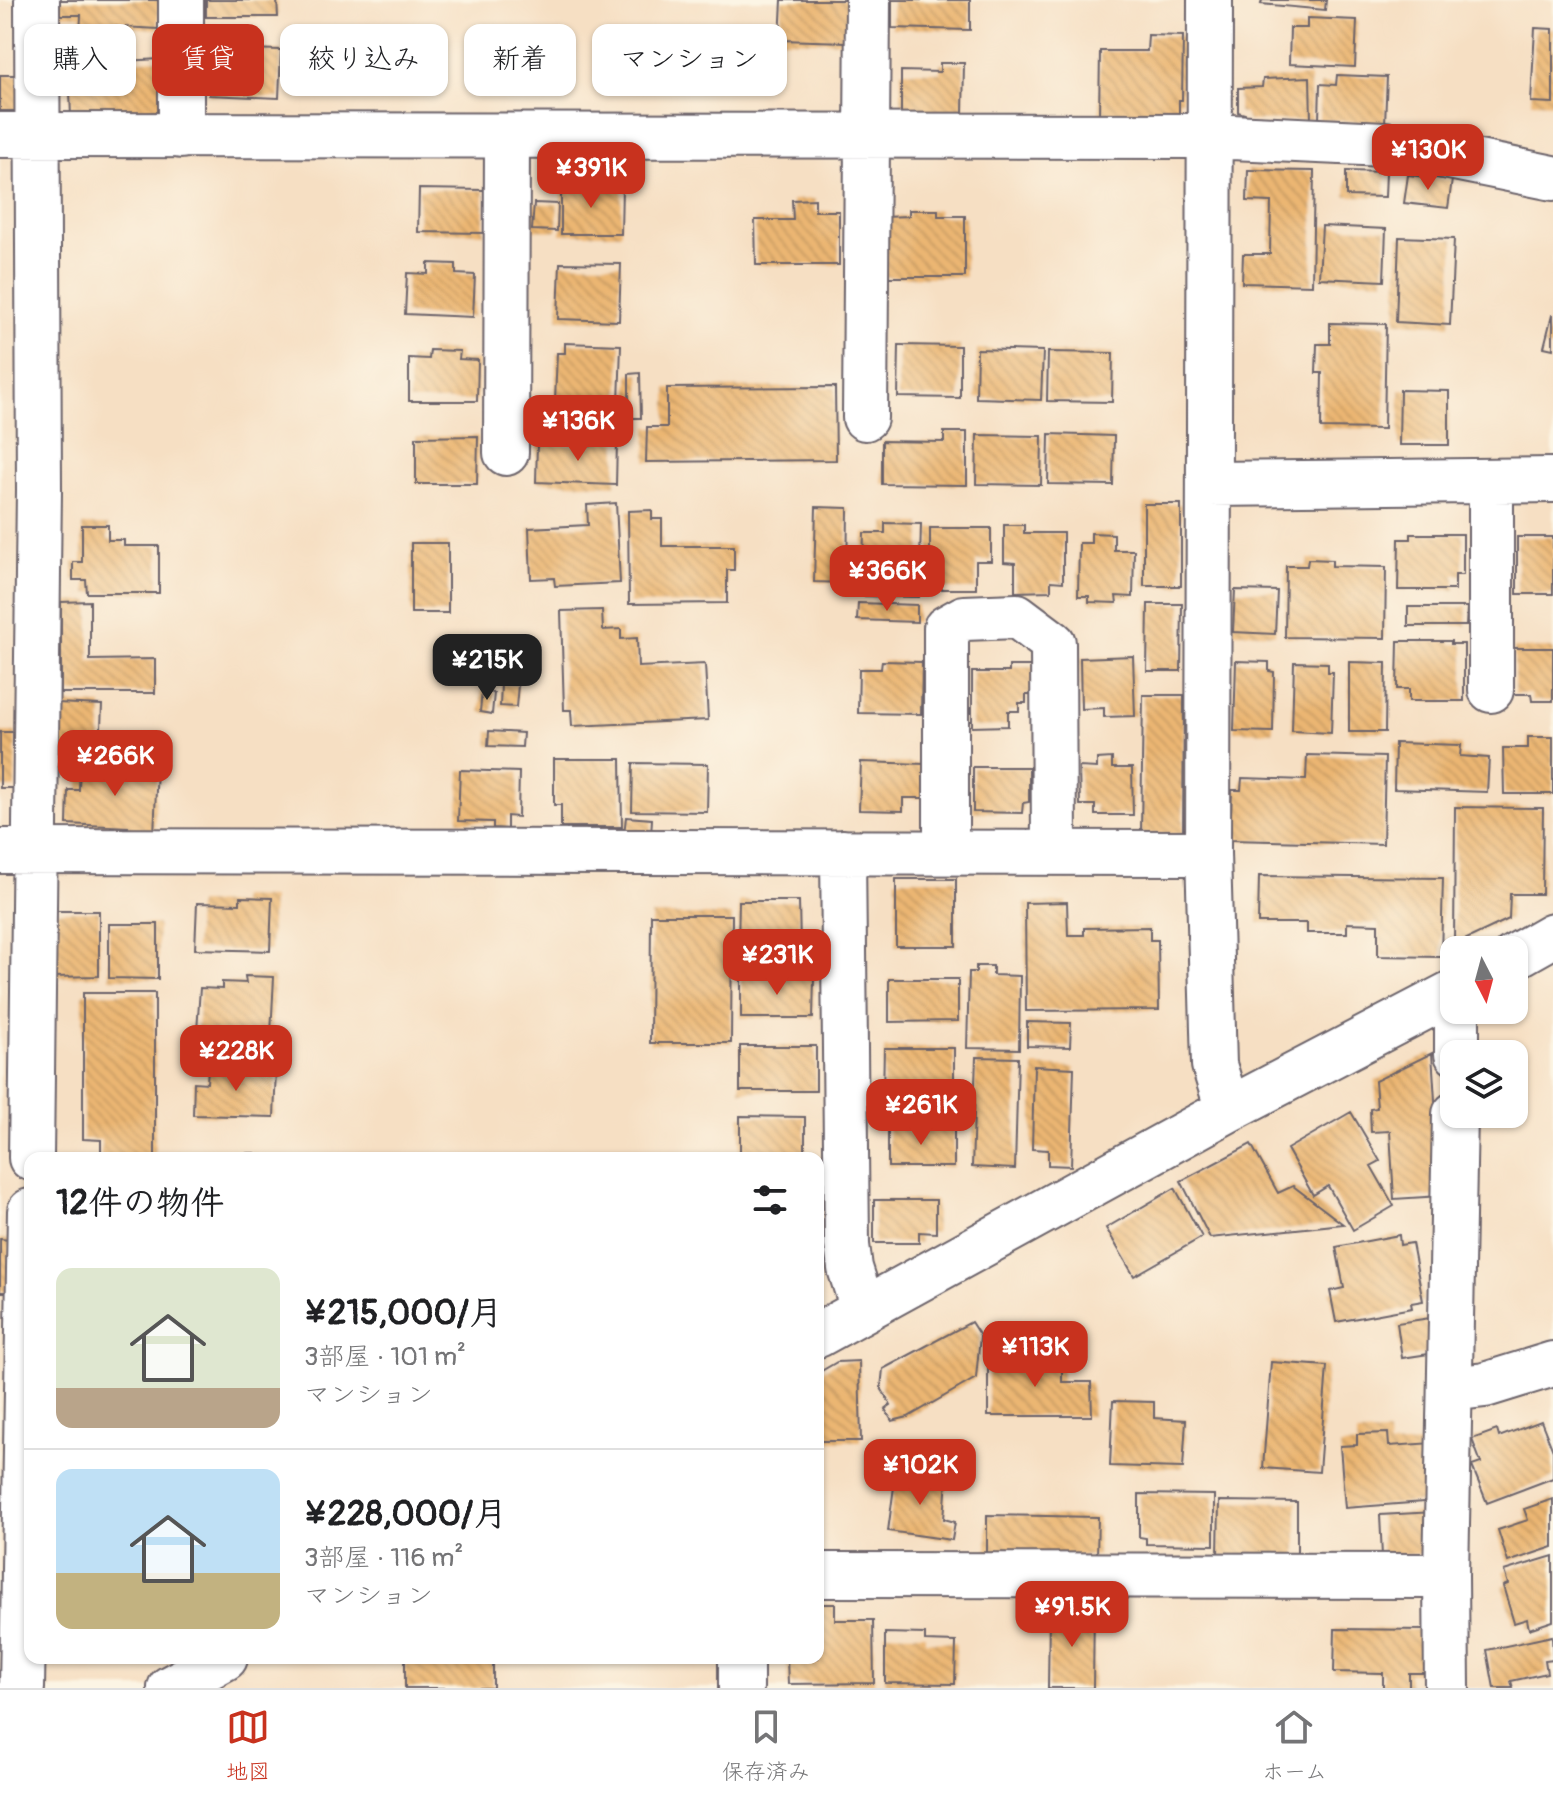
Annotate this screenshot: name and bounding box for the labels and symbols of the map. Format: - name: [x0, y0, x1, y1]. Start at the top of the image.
- pin: ¥130K: [1372, 124, 1484, 192]
- pin: ¥391K: [535, 142, 647, 210]
- pin: ¥136K: [522, 395, 634, 463]
- pin: ¥366K: [831, 545, 943, 613]
- pin: ¥215K: [431, 634, 543, 702]
- pin: ¥266K: [59, 730, 171, 798]
- pin: ¥231K: [721, 929, 833, 997]
- north arrow: [1440, 936, 1528, 1024]
- pin: ¥228K: [180, 1025, 292, 1093]
- pin: ¥261K: [865, 1079, 977, 1147]
- pin: ¥113K: [979, 1321, 1091, 1389]
- pin: ¥102K: [864, 1439, 976, 1507]
- pin: ¥91.5K: [1007, 1581, 1137, 1649]

